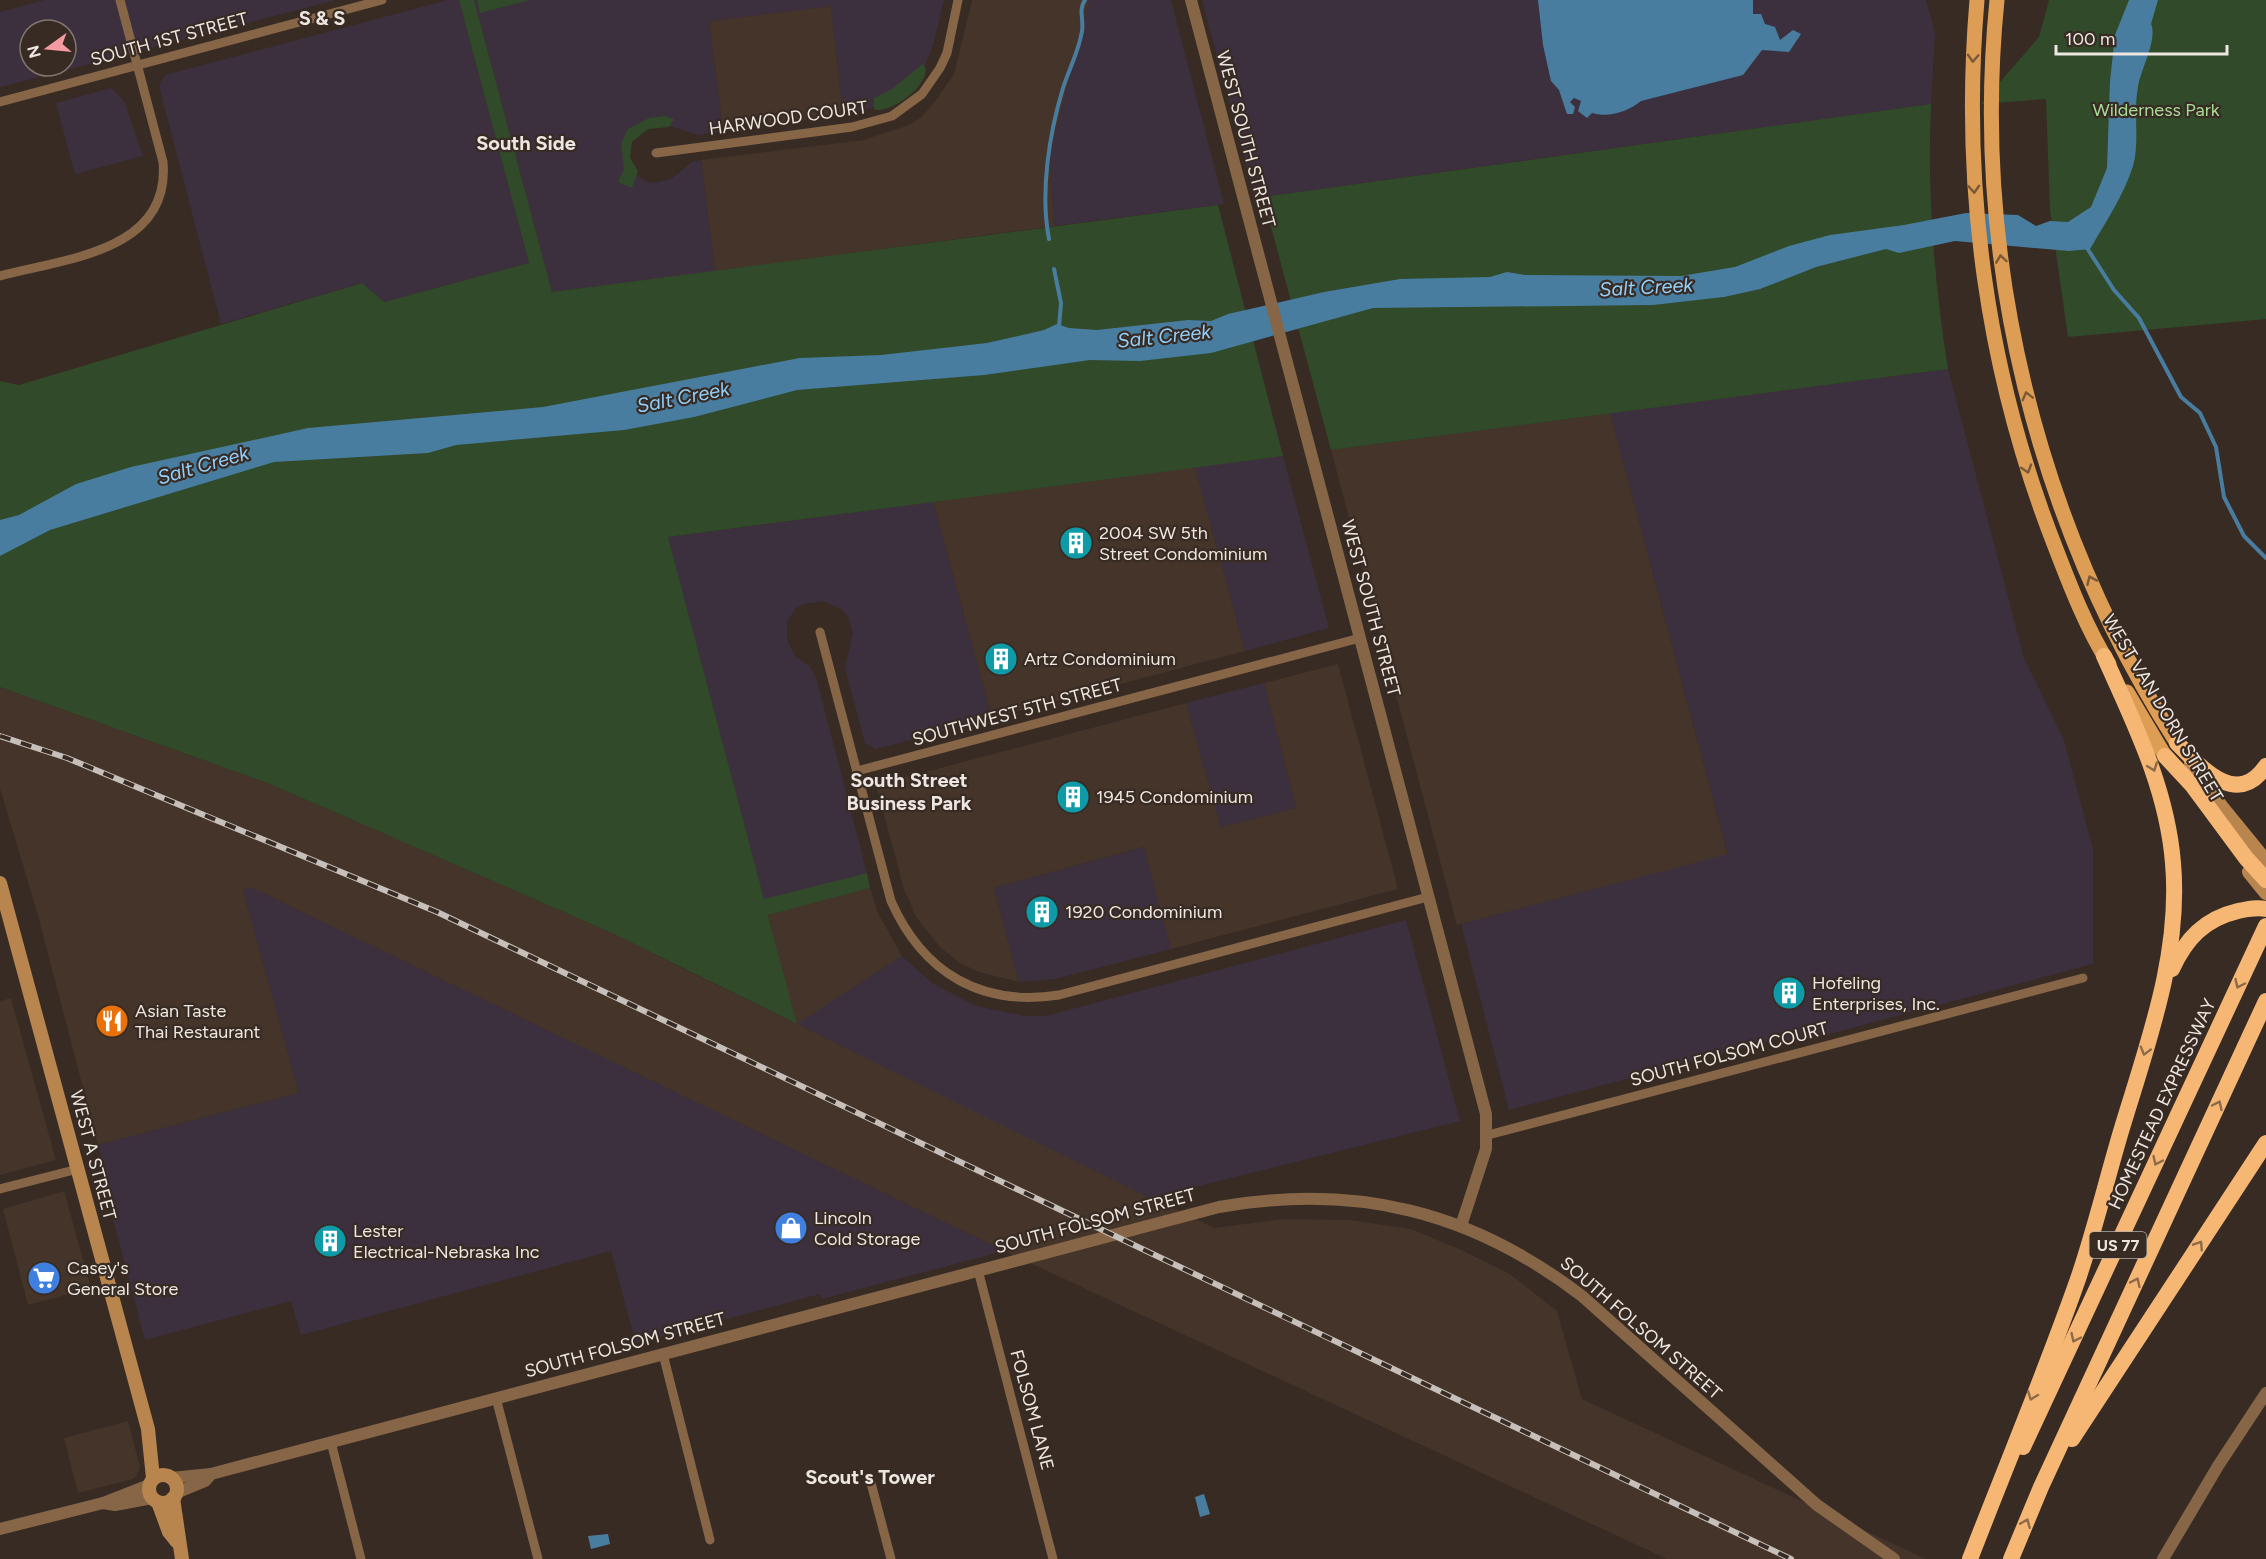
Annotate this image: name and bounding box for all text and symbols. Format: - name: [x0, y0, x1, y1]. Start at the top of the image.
- district label: S & S: [299, 6, 345, 30]
- street label: SOUTH 1ST STREET: [88, 7, 250, 71]
- north arrow: [18, 18, 78, 78]
- scale bar: [2056, 18, 2227, 56]
- text: 100 m: [2065, 28, 2115, 50]
- text: N: [23, 43, 45, 60]
- street label: WEST SOUTH STREET: [1212, 48, 1280, 230]
- one-way arrow: [1967, 54, 1980, 63]
- street label: HARWOOD COURT: [707, 96, 869, 140]
- park label: Wilderness Park: [2092, 99, 2220, 121]
- district label: South Side: [476, 131, 576, 155]
- one-way arrow: [1967, 185, 1980, 194]
- one-way arrow: [1995, 254, 2008, 263]
- water label: Salt Creek: [1598, 272, 1695, 301]
- water label: Salt Creek: [1116, 319, 1213, 353]
- water label: Salt Creek: [635, 376, 733, 418]
- one-way arrow: [2022, 391, 2035, 401]
- water label: Salt Creek: [155, 440, 253, 489]
- one-way arrow: [2020, 463, 2033, 474]
- street label: WEST SOUTH STREET: [1337, 517, 1405, 699]
- place label: 2004 SW 5th Street Condominium: [1099, 522, 1267, 565]
- building icon: 2004 SW 5th Street Condominium: [1058, 525, 1094, 561]
- one-way arrow: [2086, 576, 2098, 587]
- street label: WEST VAN DORN STREET: [2098, 610, 2228, 806]
- building icon: Artz Condominium: [983, 641, 1019, 677]
- place label: Artz Condominium: [1024, 648, 1176, 670]
- street label: SOUTHWEST 5TH STREET: [910, 673, 1124, 751]
- one-way arrow: [2145, 761, 2158, 772]
- district label: South Street Business Park: [847, 768, 972, 815]
- building icon: 1945 Condominium: [1055, 779, 1091, 815]
- place label: 1945 Condominium: [1096, 786, 1253, 808]
- building icon: 1920 Condominium: [1024, 894, 1060, 930]
- place label: 1920 Condominium: [1065, 901, 1222, 923]
- place label: Hofeling Enterprises, Inc.: [1812, 972, 1940, 1015]
- building icon: Hofeling Enterprises, Inc.: [1771, 975, 1807, 1011]
- one-way arrow: [2235, 978, 2247, 989]
- street label: HOMESTEAD EXPRESSWAY: [2103, 995, 2221, 1213]
- place label: Asian Taste Thai Restaurant: [135, 1000, 261, 1043]
- restaurant icon: Asian Taste Thai Restaurant: [94, 1003, 130, 1039]
- street label: SOUTH FOLSOM COURT: [1628, 1017, 1830, 1091]
- one-way arrow: [2140, 1045, 2152, 1056]
- street label: WEST A STREET: [65, 1088, 121, 1222]
- one-way arrow: [2210, 1100, 2222, 1111]
- one-way arrow: [2152, 1155, 2164, 1166]
- street label: SOUTH FOLSOM STREET: [992, 1184, 1198, 1258]
- place label: Lincoln Cold Storage: [814, 1207, 920, 1250]
- shop icon: Lincoln Cold Storage: [773, 1210, 809, 1246]
- place label: Lester Electrical-Nebraska Inc: [353, 1220, 540, 1263]
- building icon: Lester Electrical-Nebraska Inc: [312, 1223, 348, 1259]
- road number: US 77: [2090, 1232, 2146, 1258]
- one-way arrow: [2191, 1241, 2203, 1251]
- street label: SOUTH FOLSOM STREET: [1556, 1252, 1726, 1404]
- place label: Casey's General Store: [67, 1257, 178, 1300]
- supermarket icon: Casey's General Store: [26, 1260, 62, 1296]
- one-way arrow: [2128, 1277, 2140, 1288]
- street label: SOUTH FOLSOM STREET: [522, 1308, 728, 1382]
- one-way arrow: [2070, 1331, 2082, 1342]
- street label: FOLSOM LANE: [1005, 1347, 1059, 1473]
- one-way arrow: [2027, 1390, 2040, 1401]
- district label: Scout's Tower: [805, 1465, 935, 1489]
- one-way arrow: [2019, 1519, 2031, 1530]

